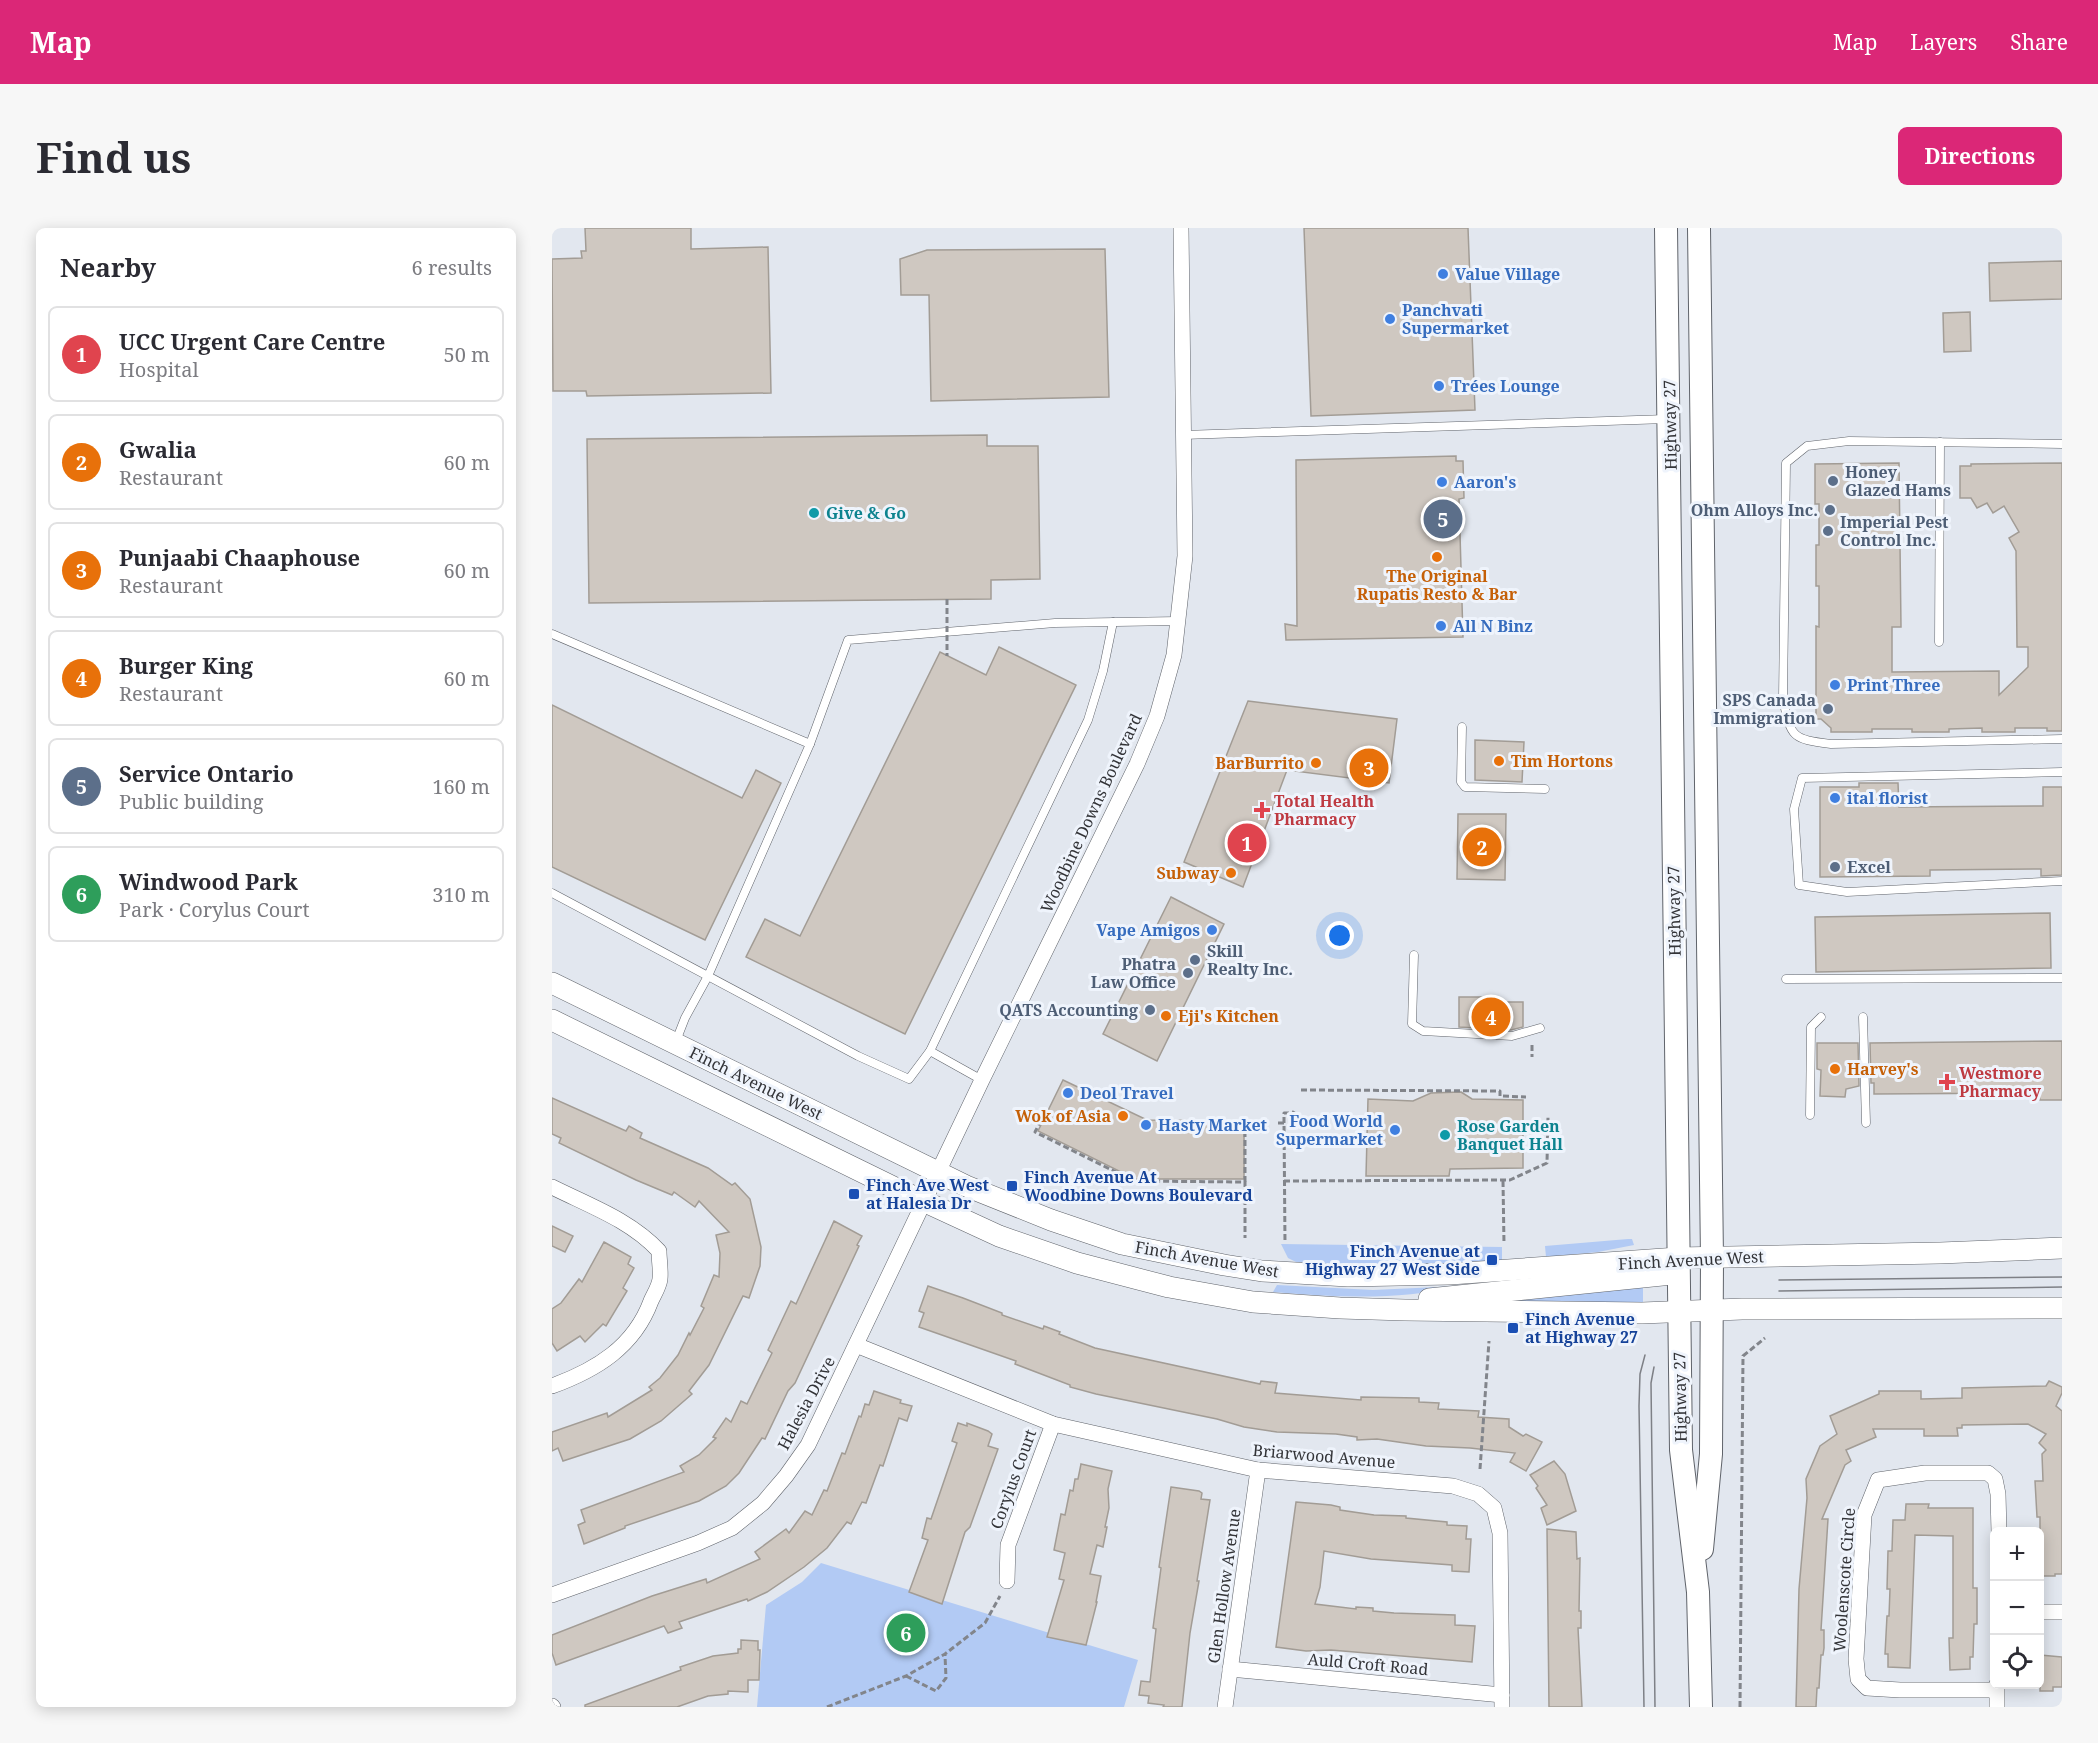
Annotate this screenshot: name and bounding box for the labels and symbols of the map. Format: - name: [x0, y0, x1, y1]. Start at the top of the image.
- place label: Value Village: [1455, 263, 1560, 285]
- marker: Value Village: [1436, 267, 1450, 281]
- place label: Panchvati Supermarket: [1402, 299, 1510, 339]
- marker: Panchvati Supermarket: [1383, 312, 1397, 326]
- place label: Trées Lounge: [1451, 375, 1560, 397]
- marker: Trées Lounge: [1432, 379, 1446, 393]
- street label: Highway 27: [1658, 380, 1682, 470]
- place label: Honey Glazed Hams: [1845, 461, 1951, 501]
- place label: Aaron's: [1454, 471, 1517, 493]
- marker: Honey Glazed Hams: [1826, 474, 1840, 488]
- marker: Aaron's: [1435, 475, 1449, 489]
- pin: 5: [1424, 496, 1462, 542]
- place label: Ohm Alloys Inc.: [1691, 499, 1818, 521]
- place label: Give & Go: [826, 502, 906, 524]
- marker: Ohm Alloys Inc.: [1823, 503, 1837, 517]
- marker: Give & Go: [807, 506, 821, 520]
- place label: Imperial Pest Control Inc.: [1840, 511, 1949, 551]
- marker: Imperial Pest Control Inc.: [1821, 524, 1835, 538]
- marker: The Original Rupatis Resto & Bar: [1430, 550, 1444, 564]
- place label: The Original Rupatis Resto & Bar: [1357, 565, 1518, 605]
- place label: All N Binz: [1453, 615, 1533, 637]
- marker: All N Binz: [1434, 619, 1448, 633]
- place label: Print Three: [1847, 674, 1940, 696]
- marker: Print Three: [1828, 678, 1842, 692]
- place label: SPS Canada Immigration: [1713, 689, 1816, 729]
- marker: SPS Canada Immigration: [1821, 702, 1835, 716]
- street label: Woodbine Downs Boulevard: [1035, 710, 1147, 916]
- pin: 3: [1350, 746, 1388, 790]
- place label: Tim Hortons: [1511, 750, 1613, 772]
- place label: BarBurrito: [1215, 752, 1304, 774]
- marker: Tim Hortons: [1492, 754, 1506, 768]
- marker: BarBurrito: [1309, 756, 1323, 770]
- place label: ital florist: [1847, 787, 1929, 809]
- place label: Total Health Pharmacy: [1274, 790, 1374, 830]
- marker: ital florist: [1828, 791, 1842, 805]
- marker: Total Health Pharmacy: [1255, 803, 1269, 817]
- pin: 1: [1228, 820, 1266, 866]
- pin: 2: [1462, 824, 1502, 870]
- place label: Excel: [1847, 856, 1891, 878]
- marker: Excel: [1828, 860, 1842, 874]
- place label: Subway: [1156, 862, 1220, 884]
- marker: Subway: [1224, 866, 1238, 880]
- street label: Highway 27: [1662, 866, 1686, 956]
- place label: Vape Amigos: [1097, 919, 1200, 941]
- your location: [1325, 921, 1354, 950]
- marker: Vape Amigos: [1205, 923, 1219, 937]
- place label: Skill Realty Inc.: [1207, 940, 1293, 980]
- place label: Phatra Law Office: [1091, 953, 1176, 993]
- marker: Skill Realty Inc.: [1188, 953, 1202, 967]
- marker: Phatra Law Office: [1181, 966, 1195, 980]
- pin: 4: [1472, 994, 1510, 1040]
- place label: QATS Accounting: [999, 999, 1138, 1021]
- marker: QATS Accounting: [1143, 1003, 1157, 1017]
- place label: Eji's Kitchen: [1178, 1005, 1279, 1027]
- marker: Eji's Kitchen: [1159, 1009, 1173, 1023]
- street label: Finch Avenue West: [686, 1041, 827, 1125]
- place label: Harvey's: [1847, 1058, 1919, 1080]
- marker: Harvey's: [1828, 1062, 1842, 1076]
- place label: Westmore Pharmacy: [1959, 1062, 2042, 1102]
- marker: Westmore Pharmacy: [1940, 1075, 1954, 1089]
- place label: Deol Travel: [1080, 1082, 1174, 1104]
- marker: Deol Travel: [1061, 1086, 1075, 1100]
- place label: Wok of Asia: [1015, 1105, 1111, 1127]
- marker: Wok of Asia: [1116, 1109, 1130, 1123]
- place label: Food World Supermarket: [1276, 1110, 1384, 1150]
- place label: Hasty Market: [1158, 1114, 1268, 1136]
- place label: Rose Garden Banquet Hall: [1457, 1115, 1563, 1155]
- marker: Hasty Market: [1139, 1118, 1153, 1132]
- marker: Food World Supermarket: [1388, 1123, 1402, 1137]
- marker: Rose Garden Banquet Hall: [1438, 1128, 1452, 1142]
- place label: Finch Avenue At Woodbine Downs Boulevard: [1024, 1166, 1253, 1206]
- place label: Finch Ave West at Halesia Dr: [866, 1174, 990, 1214]
- marker: Finch Avenue At Woodbine Downs Boulevard: [1005, 1179, 1019, 1193]
- marker: Finch Ave West at Halesia Dr: [847, 1187, 861, 1201]
- street label: Finch Avenue West: [1133, 1236, 1281, 1283]
- place label: Finch Avenue at Highway 27 West Side: [1305, 1240, 1481, 1280]
- street label: Finch Avenue West: [1618, 1245, 1765, 1275]
- marker: Finch Avenue at Highway 27 West Side: [1485, 1253, 1499, 1267]
- place label: Finch Avenue at Highway 27: [1525, 1308, 1638, 1348]
- marker: Finch Avenue at Highway 27: [1506, 1321, 1520, 1335]
- street label: Halesia Drive: [772, 1352, 840, 1454]
- street label: Highway 27: [1668, 1352, 1692, 1442]
- street label: Corylus Court: [985, 1426, 1041, 1532]
- street label: Briarwood Avenue: [1252, 1439, 1396, 1473]
- street label: Glen Hollow Avenue: [1202, 1507, 1246, 1665]
- street label: Woolenscote Circle: [1828, 1507, 1860, 1653]
- pin: 6: [886, 1610, 926, 1656]
- street label: Auld Croft Road: [1307, 1648, 1429, 1680]

